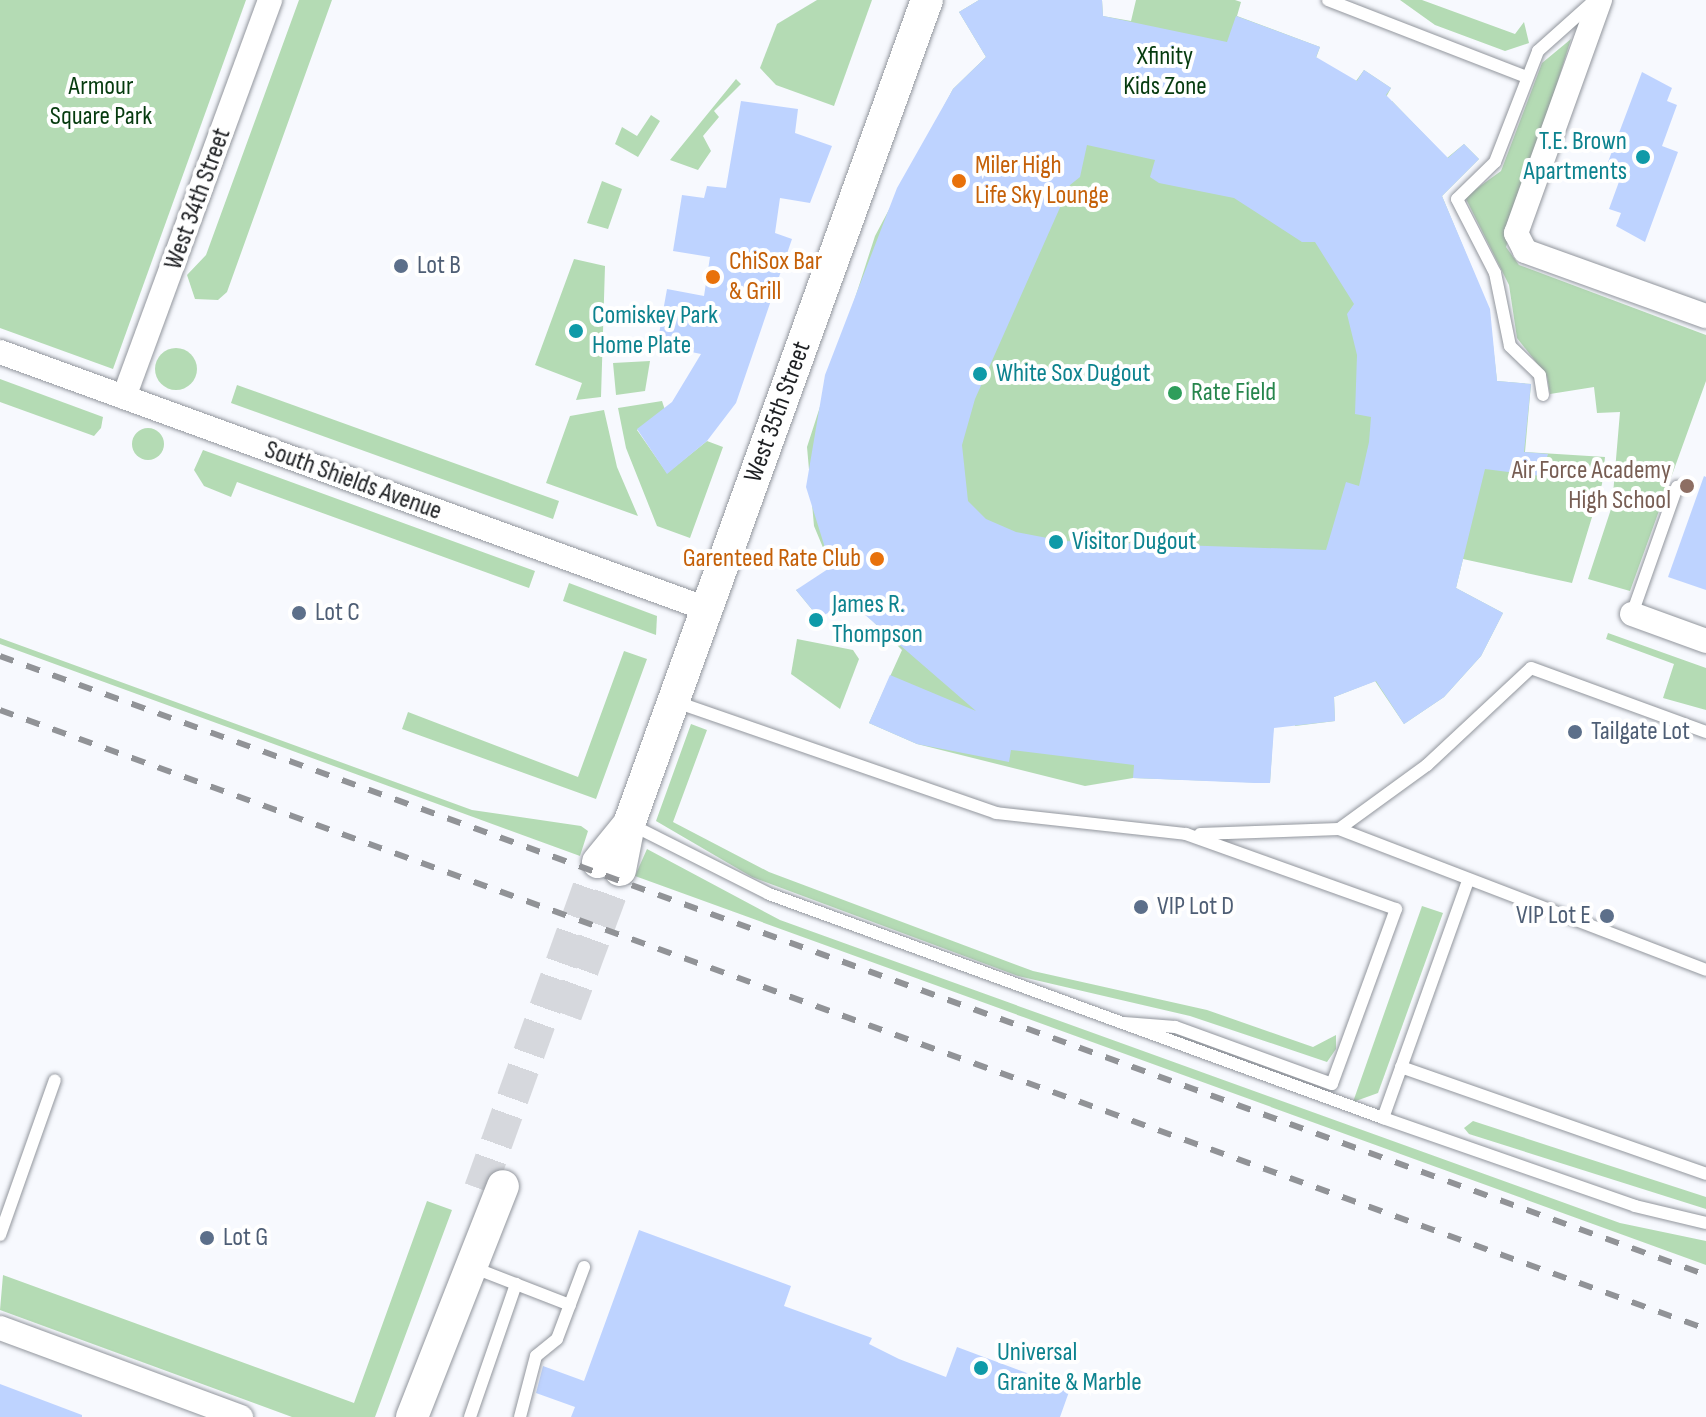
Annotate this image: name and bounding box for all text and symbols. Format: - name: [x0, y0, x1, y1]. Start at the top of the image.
- park label: Xfinity Kids Zone: [1123, 41, 1207, 102]
- park label: Armour Square Park: [50, 71, 152, 132]
- street label: West 34th Street: [158, 124, 238, 274]
- place label: T.E. Brown Apartments: [1523, 126, 1627, 188]
- marker: T.E. Brown Apartments: [1634, 148, 1652, 166]
- place label: Miler High Life Sky Lounge: [975, 150, 1109, 212]
- marker: Miler High Life Sky Lounge: [950, 172, 968, 190]
- place label: ChiSox Bar & Grill: [729, 246, 822, 308]
- place label: Lot B: [417, 250, 461, 282]
- marker: Lot B: [392, 257, 410, 275]
- marker: ChiSox Bar & Grill: [704, 268, 722, 286]
- place label: Comiskey Park Home Plate: [592, 300, 718, 362]
- marker: Comiskey Park Home Plate: [567, 322, 585, 340]
- street label: West 35th Street: [738, 337, 818, 487]
- place label: White Sox Dugout: [996, 358, 1150, 390]
- marker: White Sox Dugout: [971, 365, 989, 383]
- place label: Rate Field: [1191, 377, 1276, 409]
- marker: Rate Field: [1166, 384, 1184, 402]
- street label: South Shields Avenue: [260, 434, 446, 528]
- place label: Air Force Academy High School: [1512, 455, 1671, 516]
- marker: Air Force Academy High School: [1678, 477, 1696, 495]
- place label: Visitor Dugout: [1072, 526, 1196, 558]
- marker: Visitor Dugout: [1047, 533, 1065, 551]
- place label: Garenteed Rate Club: [683, 543, 861, 575]
- marker: Garenteed Rate Club: [868, 550, 886, 568]
- place label: James R. Thompson: [832, 589, 923, 650]
- place label: Lot C: [315, 597, 360, 629]
- marker: Lot C: [290, 604, 308, 622]
- marker: James R. Thompson: [807, 611, 825, 629]
- place label: Tailgate Lot: [1591, 716, 1690, 748]
- marker: Tailgate Lot: [1566, 723, 1584, 741]
- place label: VIP Lot D: [1157, 891, 1234, 923]
- marker: VIP Lot D: [1132, 898, 1150, 916]
- place label: VIP Lot E: [1516, 900, 1591, 932]
- marker: VIP Lot E: [1598, 907, 1616, 925]
- place label: Lot G: [223, 1222, 268, 1254]
- marker: Lot G: [198, 1229, 216, 1247]
- place label: Universal Granite & Marble: [997, 1337, 1142, 1398]
- marker: Universal Granite & Marble: [972, 1359, 990, 1377]

